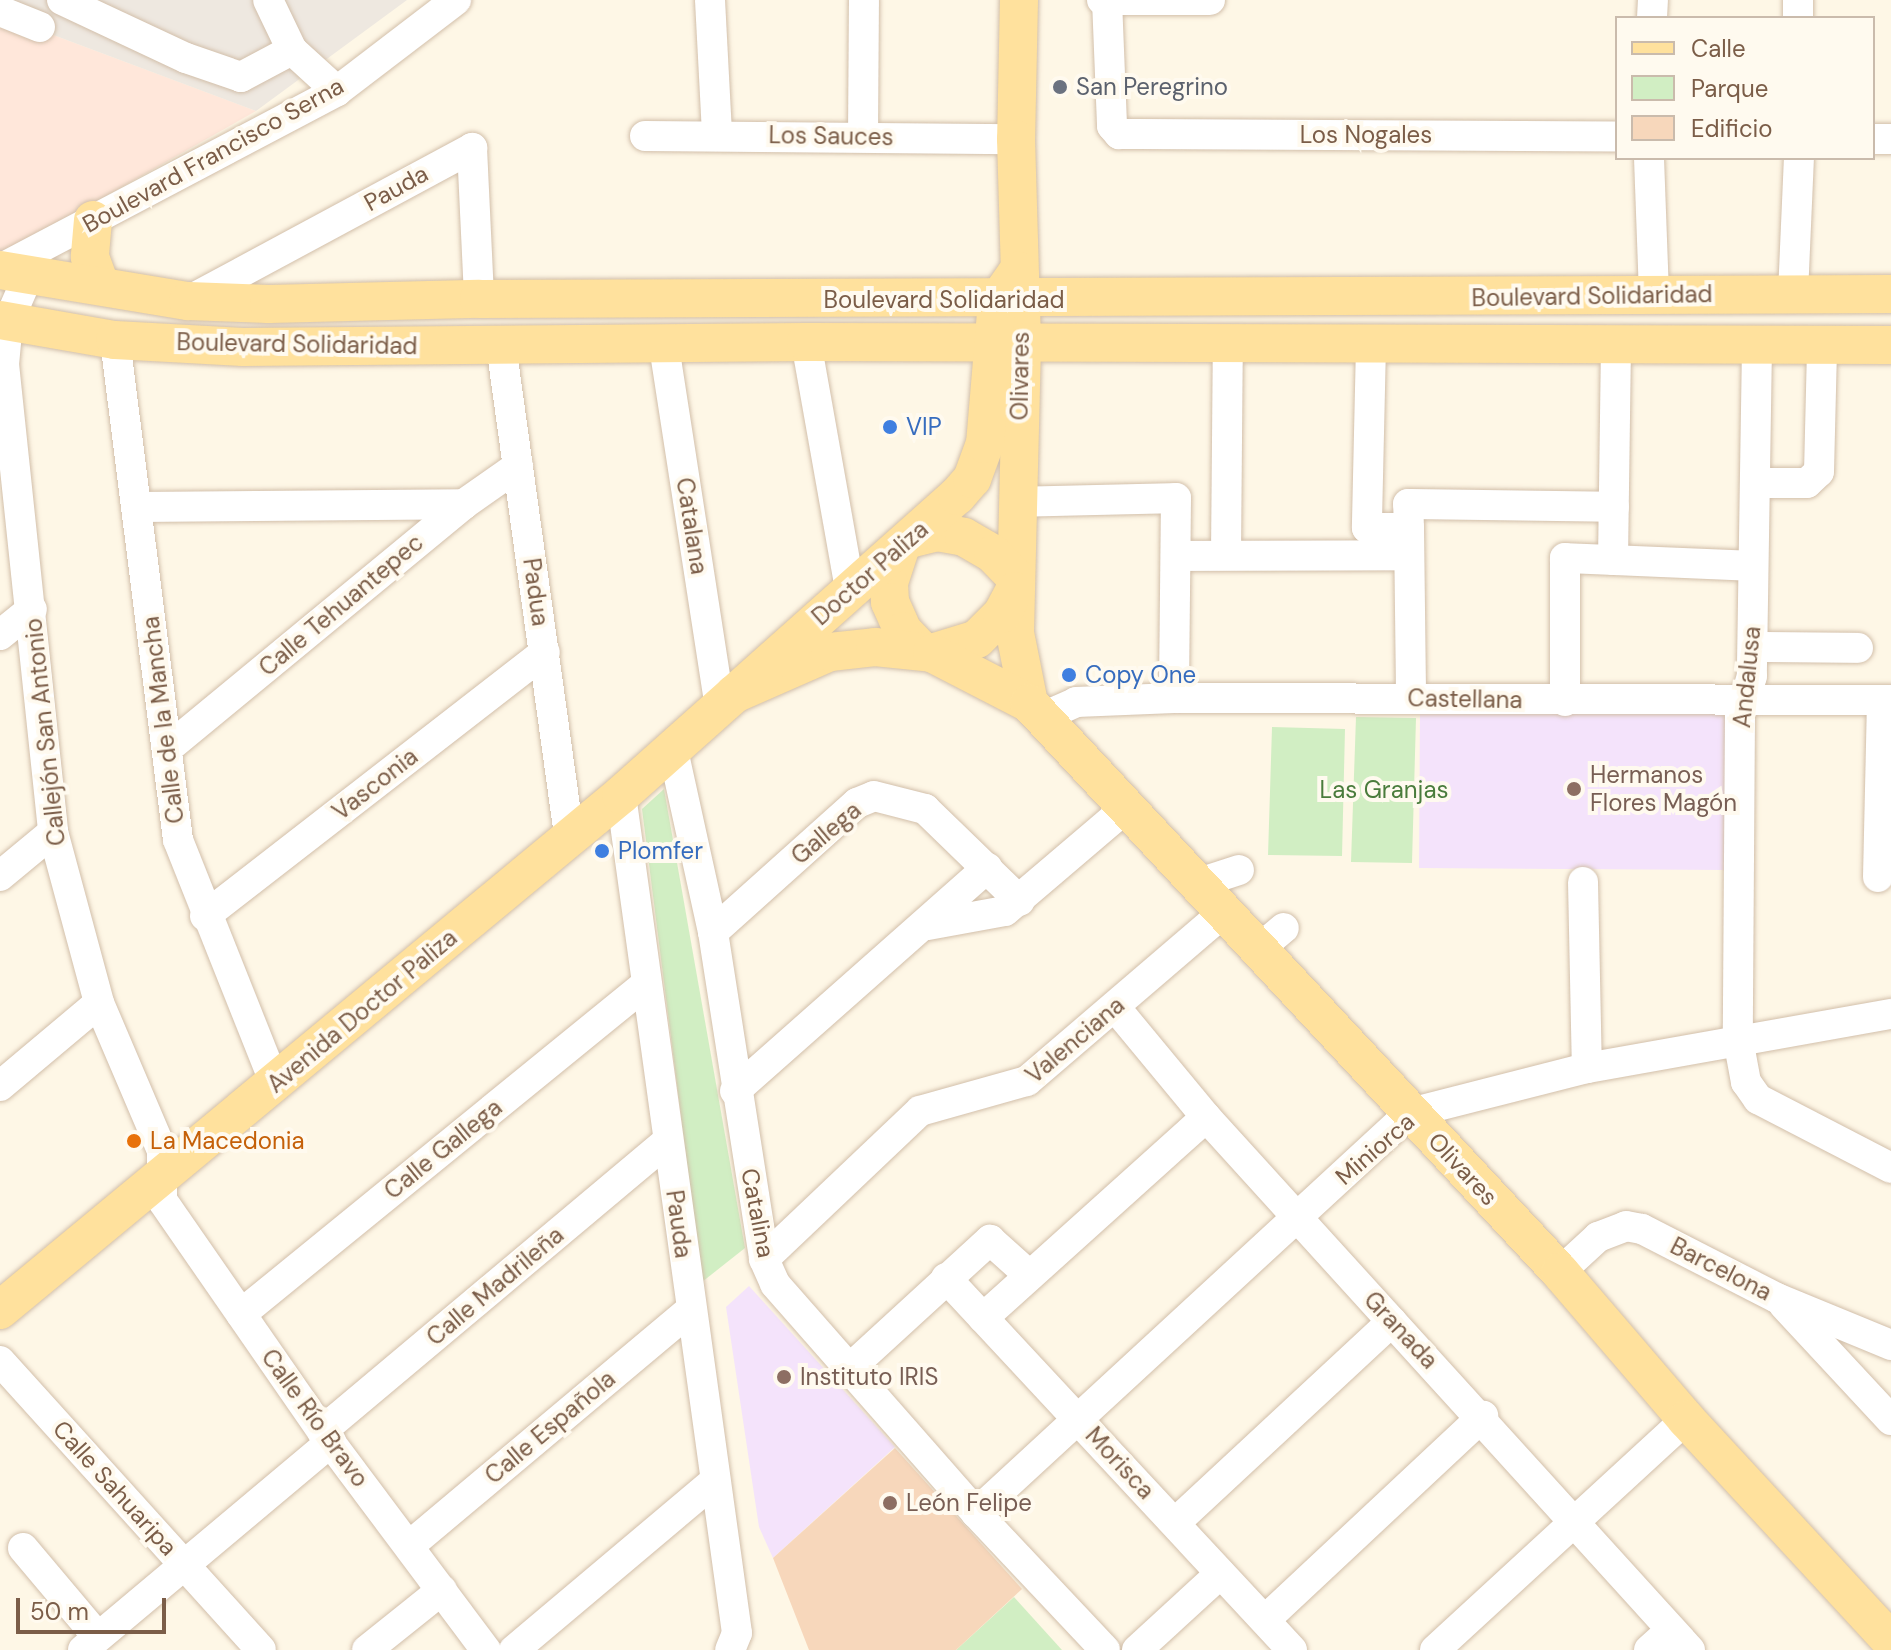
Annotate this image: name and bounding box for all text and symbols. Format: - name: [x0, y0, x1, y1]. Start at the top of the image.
- legend: [1615, 16, 1875, 160]
- text: Calle: [1691, 33, 1746, 64]
- street label: Boulevard Francisco Serna: [78, 71, 348, 239]
- place label: San Peregrino: [1076, 73, 1228, 101]
- text: Parque: [1691, 73, 1768, 104]
- marker: San Peregrino: [1051, 78, 1069, 96]
- text: Edificio: [1691, 113, 1773, 144]
- street label: Los Sauces: [768, 121, 894, 151]
- street label: Los Nogales: [1300, 121, 1432, 149]
- street label: Pauda: [359, 159, 433, 217]
- street label: Boulevard Solidaridad: [1471, 279, 1713, 313]
- street label: Boulevard Solidaridad: [823, 286, 1065, 314]
- street label: Boulevard Solidaridad: [176, 327, 418, 361]
- street label: Olivares: [1005, 331, 1035, 421]
- place label: VIP: [906, 413, 942, 441]
- marker: VIP: [881, 418, 899, 436]
- street label: Catalana: [670, 476, 714, 576]
- street label: Doctor Paliza: [806, 515, 934, 631]
- street label: Calle Tehuantepec: [253, 528, 429, 682]
- street label: Padua: [517, 556, 555, 628]
- street label: Calle de la Mancha: [136, 615, 190, 825]
- street label: Callejón San Antonio: [19, 617, 71, 847]
- street label: Andalusa: [1727, 625, 1767, 729]
- place label: Copy One: [1085, 661, 1196, 689]
- marker: Copy One: [1060, 666, 1078, 684]
- street label: Castellana: [1407, 684, 1523, 714]
- street label: Vasconia: [327, 742, 423, 826]
- place label: Hermanos Flores Magón: [1590, 761, 1737, 817]
- park label: Las Granjas: [1320, 776, 1448, 804]
- marker: Hermanos Flores Magón: [1565, 780, 1583, 798]
- street label: Gallega: [785, 796, 867, 870]
- place label: Plomfer: [618, 837, 703, 865]
- marker: Plomfer: [593, 842, 611, 860]
- street label: Avenida Doctor Paliza: [261, 923, 463, 1099]
- street label: Valenciana: [1020, 990, 1130, 1090]
- street label: Calle Gallega: [378, 1093, 508, 1205]
- street label: Miniorca: [1330, 1107, 1420, 1191]
- place label: La Macedonia: [150, 1127, 305, 1155]
- street label: Olivares: [1422, 1127, 1504, 1211]
- marker: La Macedonia: [125, 1132, 143, 1150]
- street label: Catalina: [735, 1166, 781, 1260]
- street label: Pauda: [660, 1188, 698, 1260]
- street label: Calle Madrileña: [421, 1220, 569, 1352]
- street label: Barcelona: [1666, 1231, 1776, 1307]
- street label: Granada: [1358, 1285, 1444, 1375]
- street label: Calle Río Bravo: [255, 1343, 375, 1493]
- place label: Instituto IRIS: [800, 1363, 938, 1391]
- street label: Calle Española: [479, 1364, 621, 1490]
- marker: Instituto IRIS: [775, 1368, 793, 1386]
- street label: Calle Sahuaripa: [47, 1415, 183, 1561]
- street label: Morisca: [1079, 1421, 1161, 1505]
- place label: León Felipe: [906, 1489, 1032, 1517]
- marker: León Felipe: [881, 1494, 899, 1512]
- scale bar: [20, 1582, 170, 1632]
- text: 50 m: [30, 1596, 89, 1627]

